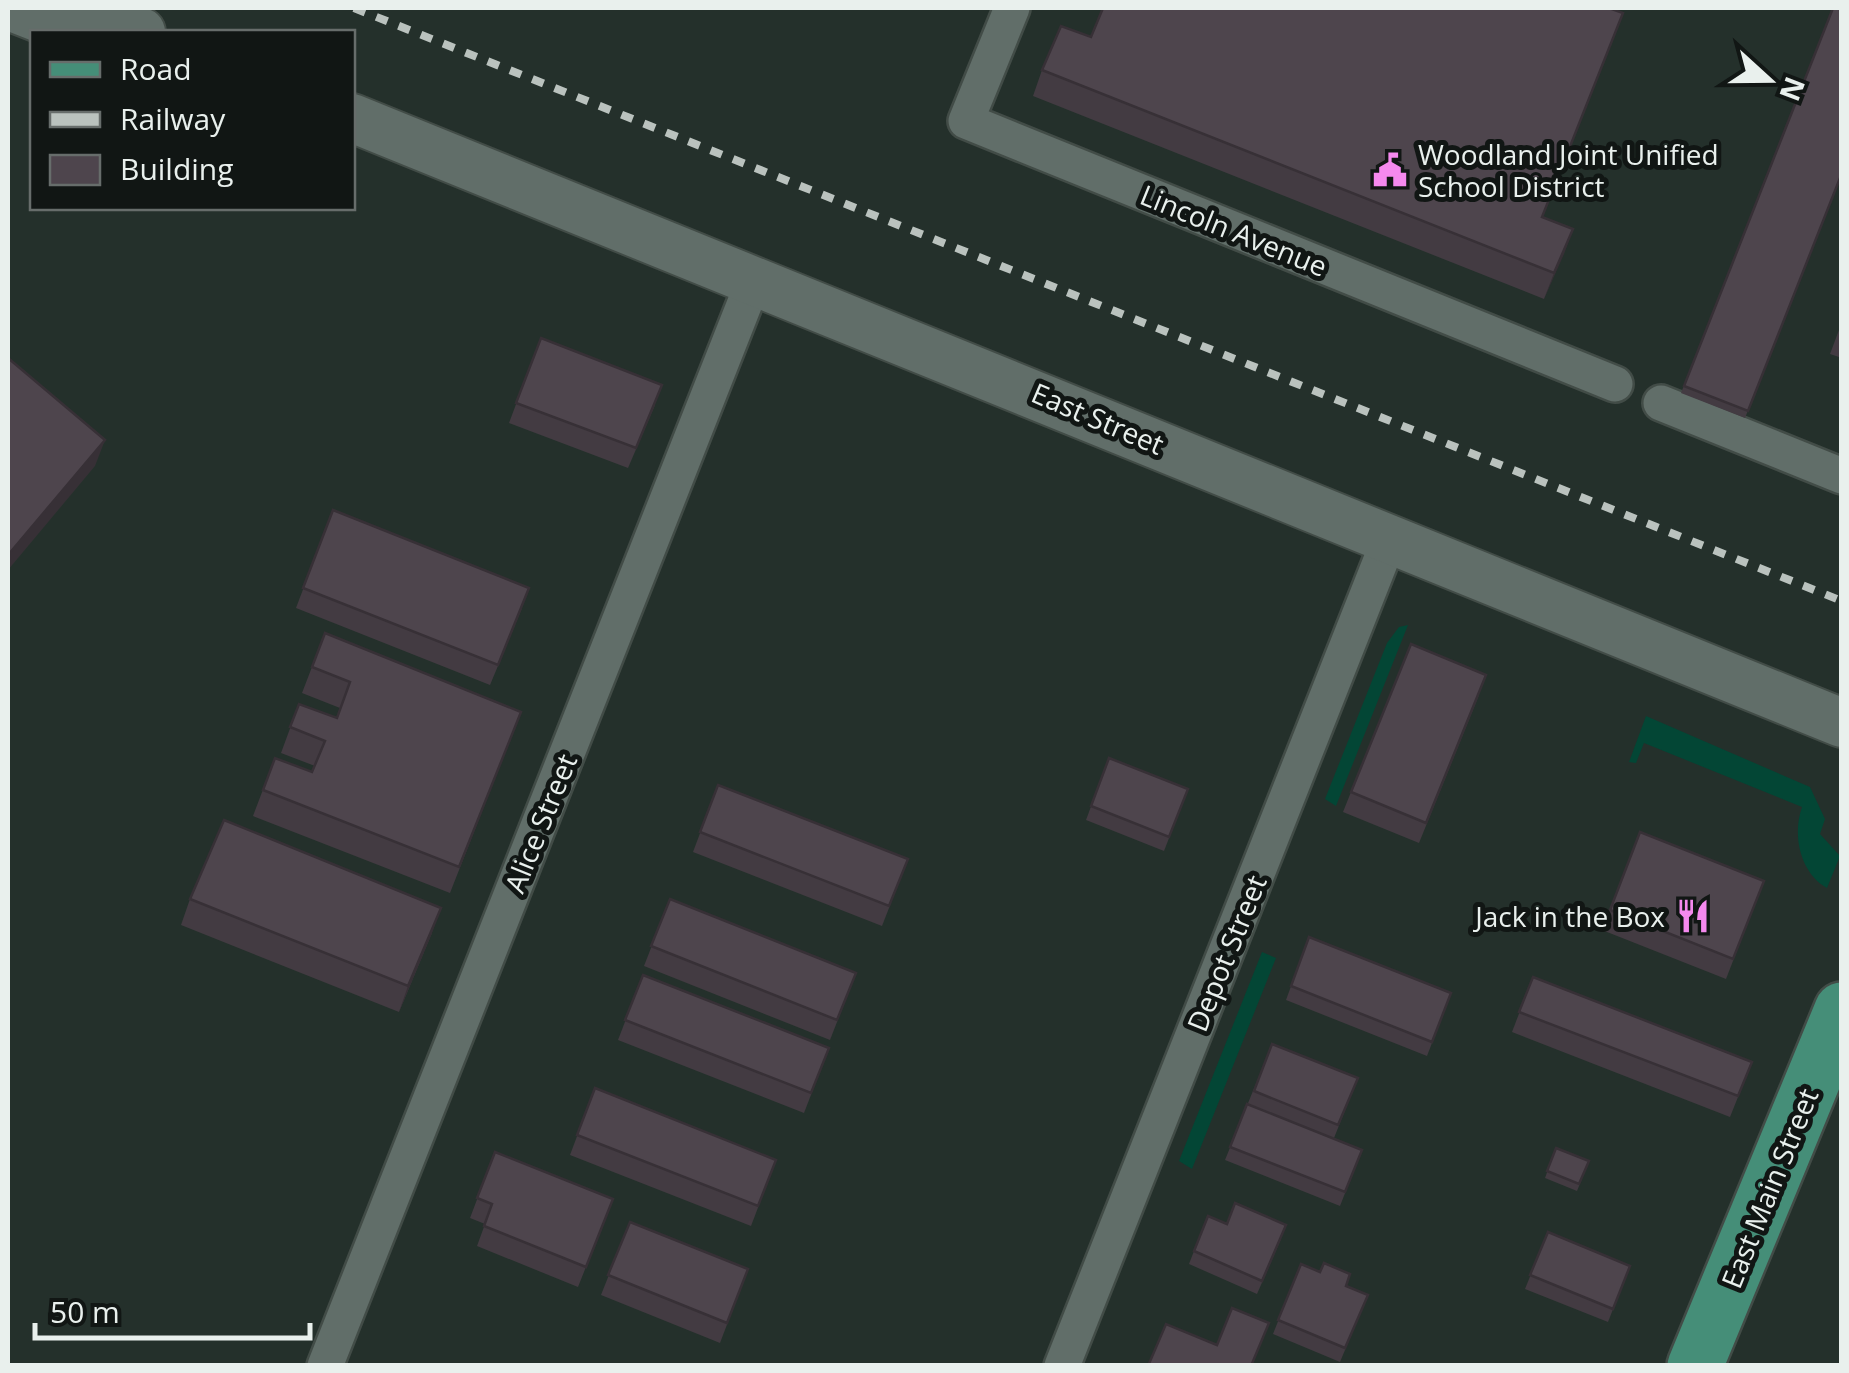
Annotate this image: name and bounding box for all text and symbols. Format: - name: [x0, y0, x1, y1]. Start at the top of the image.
- legend: [30, 30, 355, 210]
- north arrow: [1719, 30, 1819, 130]
- text: Road: [120, 48, 192, 89]
- text: N: [1771, 72, 1815, 107]
- text: Railway: [120, 98, 226, 139]
- place label: Woodland Joint Unified School District: [1418, 135, 1719, 205]
- text: Building: [120, 148, 234, 189]
- public building icon: Woodland Joint Unified School District: [1371, 151, 1409, 189]
- street label: Lincoln Avenue: [1135, 175, 1333, 285]
- street label: East Street: [1026, 373, 1170, 463]
- street label: Alice Street: [495, 748, 585, 898]
- street label: Depot Street: [1177, 869, 1275, 1037]
- place label: Jack in the Box: [1472, 897, 1665, 935]
- restaurant icon: Jack in the Box: [1674, 897, 1712, 935]
- street label: East Main Street: [1712, 1083, 1826, 1293]
- scale bar: [35, 1278, 310, 1340]
- text: 50 m: [50, 1291, 120, 1332]

